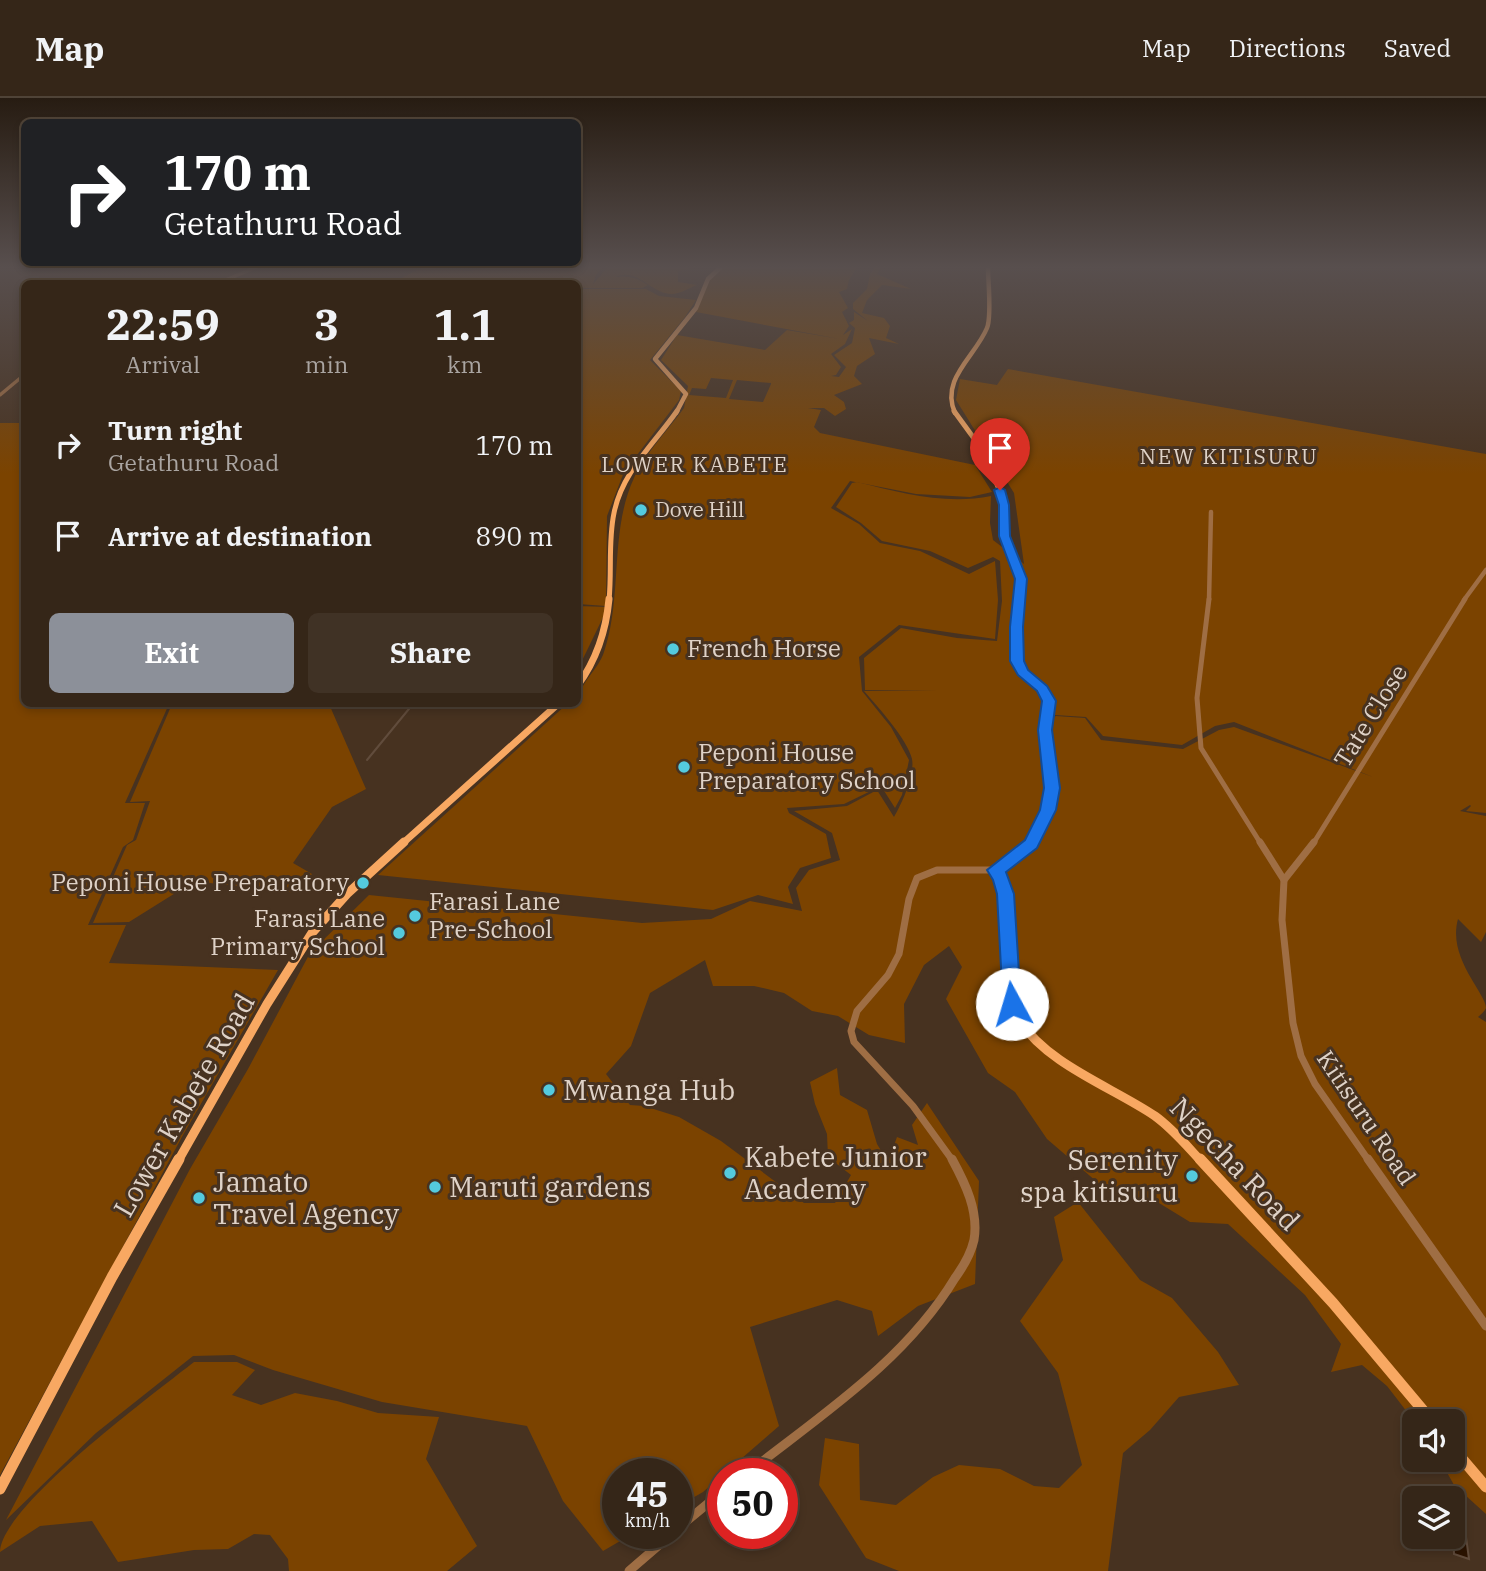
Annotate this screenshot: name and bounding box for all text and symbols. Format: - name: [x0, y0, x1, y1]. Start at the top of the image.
- text: Map: [35, 27, 104, 70]
- text: Map: [1142, 32, 1191, 64]
- text: Directions: [1229, 32, 1346, 64]
- text: Saved: [1384, 32, 1451, 64]
- text: 170 m: [164, 140, 311, 203]
- icon: right: [49, 147, 140, 238]
- text: Getathuru Road: [164, 202, 402, 244]
- text: 22:59: [106, 297, 220, 352]
- text: 3: [314, 297, 339, 352]
- text: 1.1: [434, 297, 496, 352]
- text: Arrival: [125, 349, 200, 379]
- text: min: [305, 349, 349, 379]
- text: km: [447, 349, 482, 379]
- text: Turn right: [108, 413, 242, 447]
- pin: [970, 418, 1030, 490]
- icon: right: [49, 426, 87, 464]
- text: 170 m: [475, 428, 553, 462]
- icon: arrive: [981, 429, 1019, 467]
- district label: NEW KITISURU: [1139, 442, 1319, 470]
- text: Getathuru Road: [108, 447, 279, 477]
- district label: LOWER KABETE: [601, 450, 789, 478]
- place label: Dove Hill: [655, 495, 744, 523]
- marker: Dove Hill: [633, 502, 649, 518]
- icon: arrive: [49, 517, 87, 555]
- text: Arrive at destination: [108, 519, 372, 553]
- text: 890 m: [475, 519, 553, 553]
- button: Exit: [49, 613, 294, 693]
- button: Share: [308, 613, 553, 693]
- place label: French Horse: [687, 632, 841, 664]
- marker: French Horse: [665, 641, 681, 657]
- street label: Tate Close: [1326, 658, 1414, 773]
- place label: Peponi House Preparatory School: [698, 736, 916, 796]
- marker: Peponi House Preparatory School: [676, 759, 692, 775]
- place label: Peponi House Preparatory: [51, 866, 349, 898]
- marker: Peponi House Preparatory: [355, 875, 371, 891]
- place label: Farasi Lane Pre-School: [429, 885, 560, 945]
- place label: Farasi Lane Primary School: [210, 902, 385, 962]
- marker: Farasi Lane Pre-School: [407, 908, 423, 924]
- marker: Farasi Lane Primary School: [391, 925, 407, 941]
- position arrow: [975, 967, 1049, 1041]
- street label: Lower Kabete Road: [104, 986, 263, 1223]
- street label: Kitisuru Road: [1310, 1044, 1424, 1191]
- place label: Mwanga Hub: [563, 1071, 735, 1108]
- marker: Mwanga Hub: [541, 1082, 557, 1098]
- street label: Ngecha Road: [1162, 1089, 1308, 1238]
- place label: Kabete Junior Academy: [744, 1138, 927, 1207]
- place label: Serenity spa kitisuru: [1020, 1141, 1178, 1210]
- place label: Jamato Travel Agency: [213, 1163, 399, 1232]
- marker: Kabete Junior Academy: [722, 1165, 738, 1181]
- place label: Maruti gardens: [449, 1168, 651, 1205]
- marker: Serenity spa kitisuru: [1184, 1168, 1200, 1184]
- marker: Maruti gardens: [427, 1179, 443, 1195]
- marker: Jamato Travel Agency: [191, 1190, 207, 1206]
- map controls: [1402, 1409, 1465, 1549]
- button: sound: [1402, 1409, 1465, 1472]
- speed limit sign: 50: [707, 1458, 798, 1549]
- text: 45: [626, 1471, 669, 1517]
- button: layers: [1402, 1486, 1465, 1549]
- text: km/h: [625, 1509, 670, 1532]

